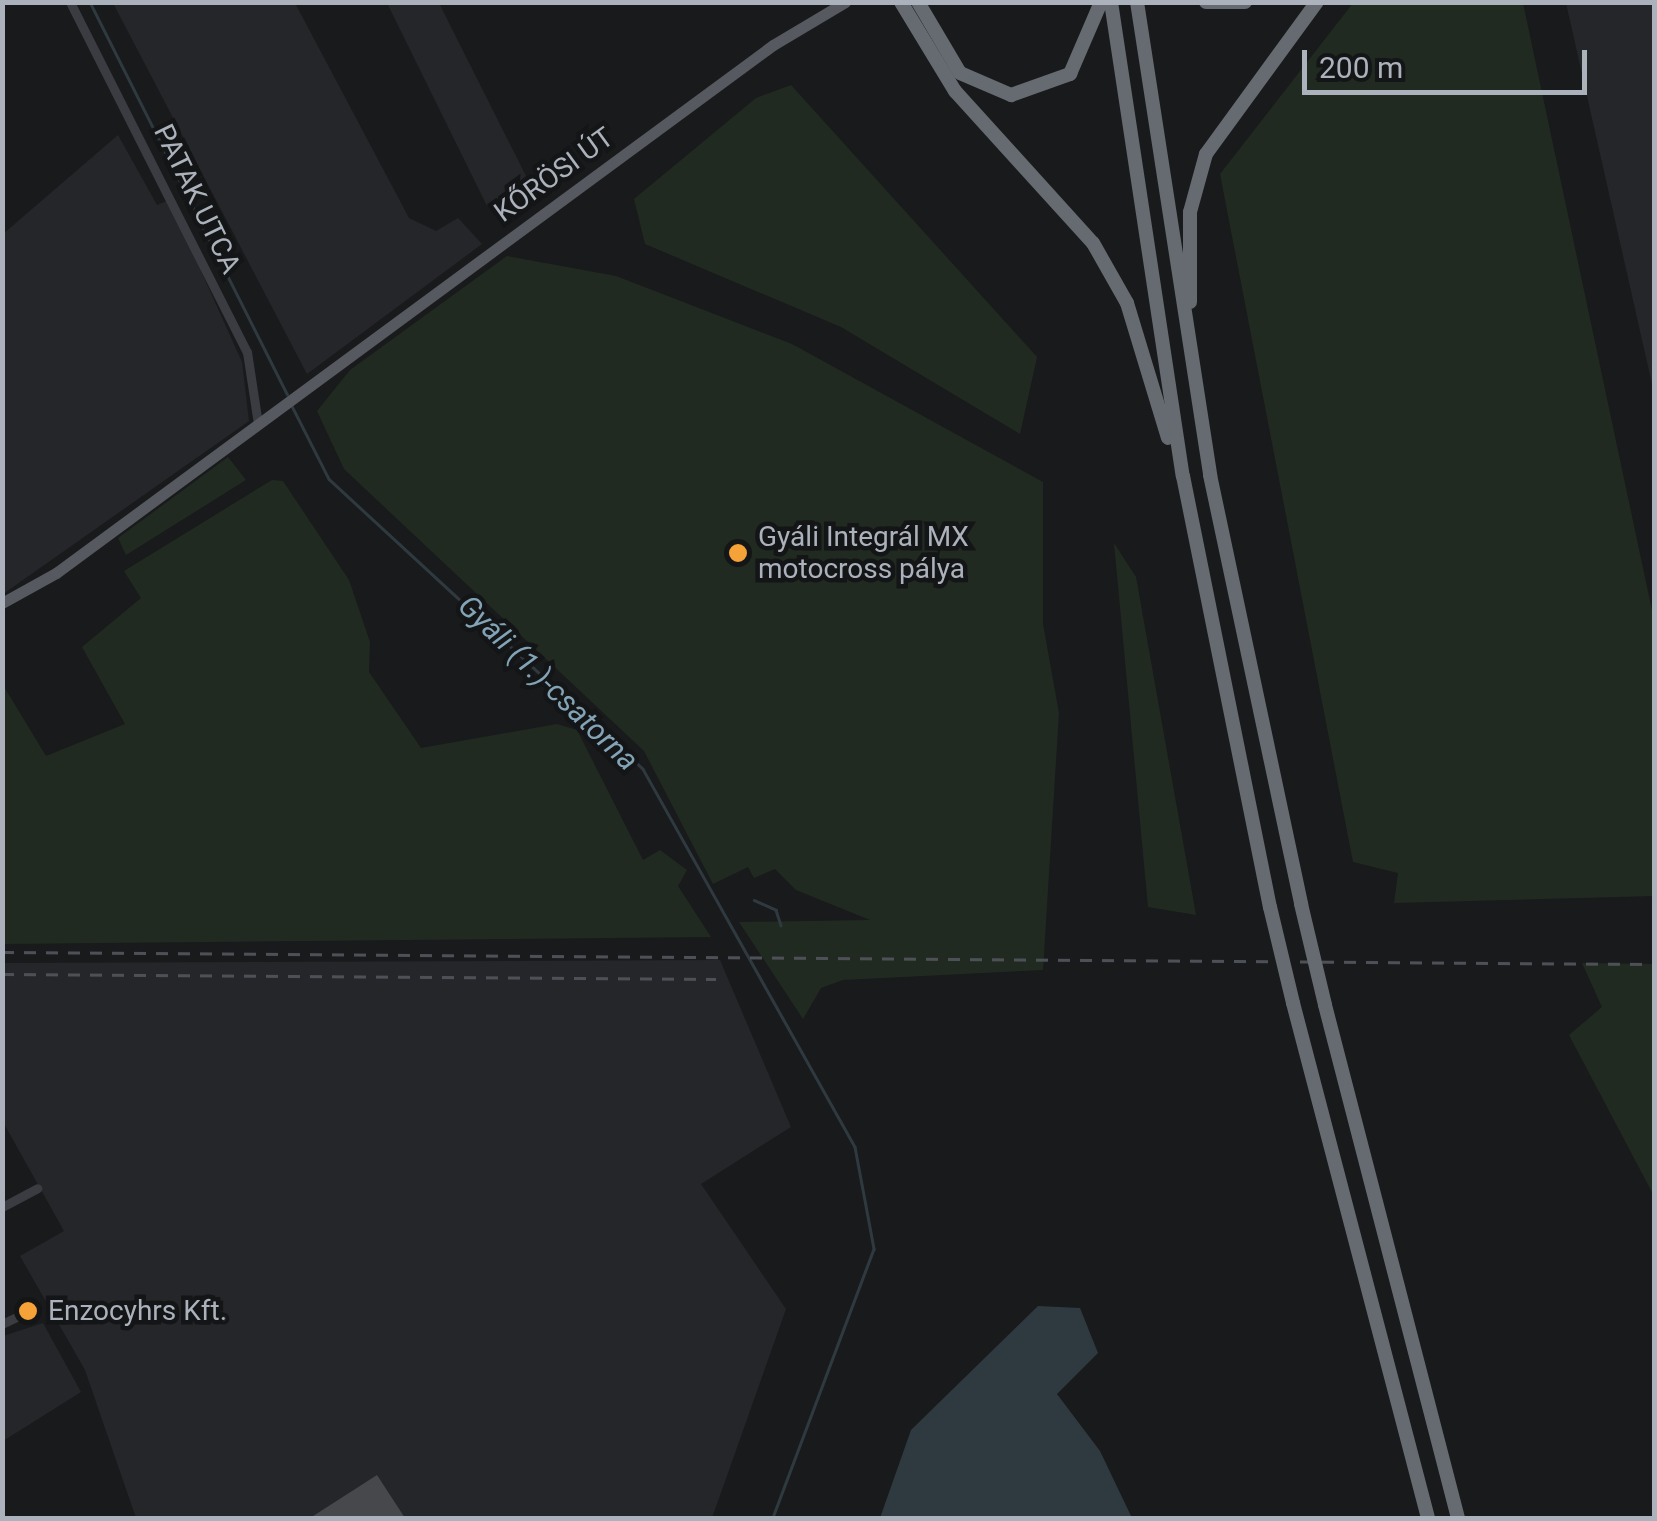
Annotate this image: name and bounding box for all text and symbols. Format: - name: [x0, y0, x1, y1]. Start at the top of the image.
- scale bar: [1307, 30, 1592, 92]
- text: 200 m: [1319, 50, 1403, 85]
- street label: PATAK UTCA: [146, 119, 248, 279]
- street label: KŐRÖSI ÚT: [488, 121, 620, 229]
- place label: Gyáli Integrál MX motocross pálya: [758, 520, 969, 586]
- marker: Gyáli Integrál MX motocross pálya: [727, 542, 749, 564]
- water label: Gyáli (1.)-csatorna: [450, 588, 646, 778]
- place label: Enzocyhrs Kft.: [48, 1294, 227, 1328]
- marker: Enzocyhrs Kft.: [17, 1300, 39, 1322]

